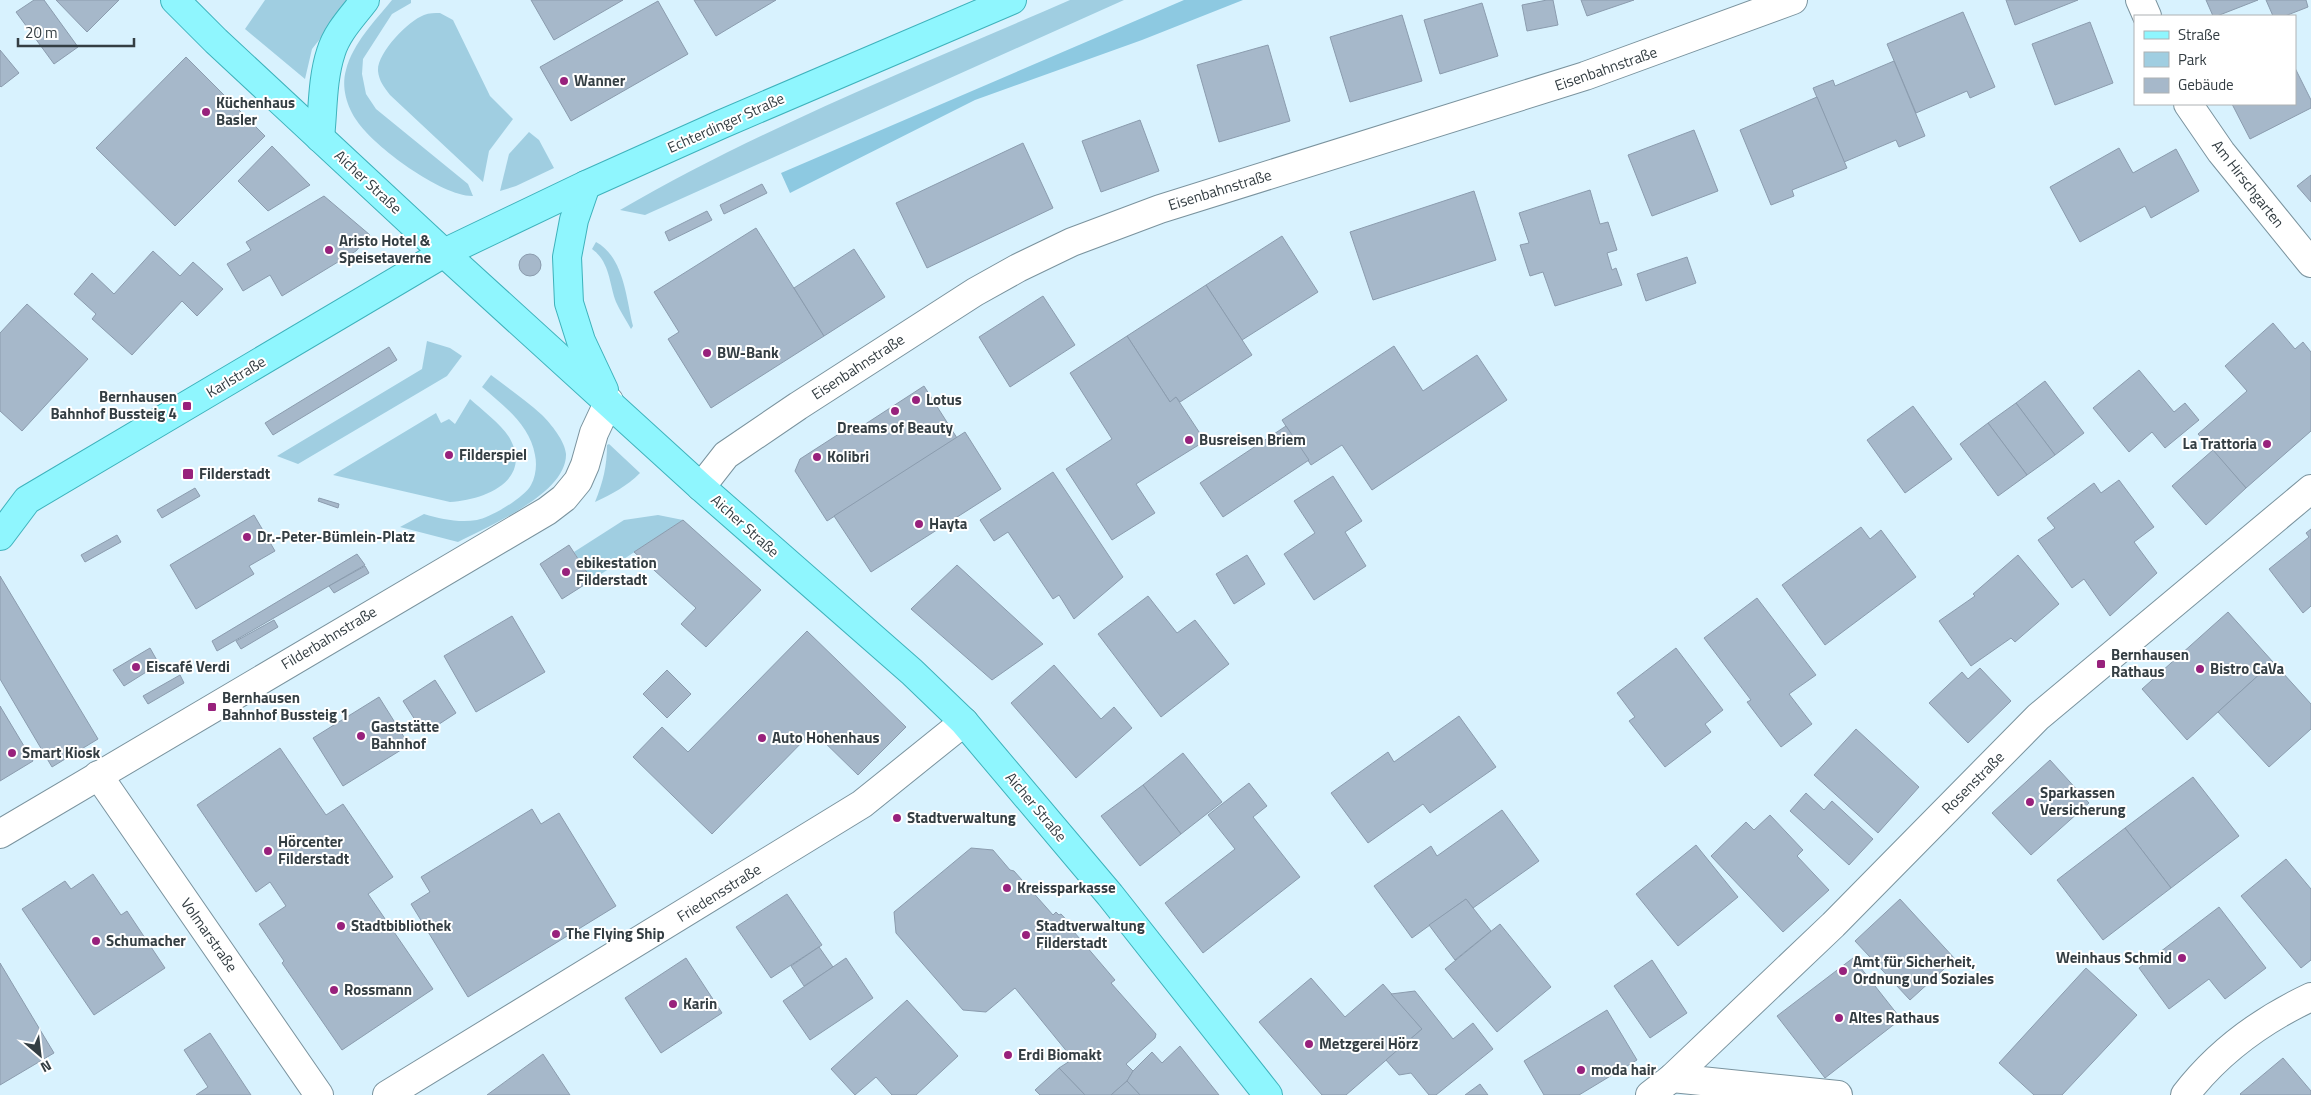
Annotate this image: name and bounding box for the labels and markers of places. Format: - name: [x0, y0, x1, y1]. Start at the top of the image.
- place label: Wanner: [574, 69, 626, 92]
- marker: Wanner: [558, 75, 570, 87]
- place label: Küchenhaus Basler: [216, 91, 295, 131]
- marker: Küchenhaus Basler: [200, 106, 212, 118]
- place label: Aristo Hotel & Speisetaverne: [339, 229, 431, 269]
- marker: Aristo Hotel & Speisetaverne: [323, 244, 335, 256]
- place label: BW-Bank: [717, 341, 779, 364]
- marker: BW-Bank: [701, 347, 713, 359]
- place label: Bernhausen Bahnhof Bussteig 4: [50, 385, 177, 425]
- place label: Lotus: [926, 388, 962, 411]
- marker: Lotus: [910, 394, 922, 406]
- marker: Bernhausen Bahnhof Bussteig 4: [181, 400, 193, 412]
- marker: Dreams of Beauty: [889, 405, 901, 417]
- place label: Dreams of Beauty: [837, 416, 953, 439]
- place label: Busreisen Briem: [1199, 428, 1306, 451]
- place label: La Trattoria: [2183, 432, 2257, 455]
- marker: Busreisen Briem: [1183, 434, 1195, 446]
- marker: La Trattoria: [2261, 438, 2273, 450]
- place label: Filderspiel: [459, 443, 527, 466]
- place label: Kolibri: [827, 445, 869, 468]
- marker: Filderspiel: [443, 449, 455, 461]
- marker: Kolibri: [811, 451, 823, 463]
- place label: Filderstadt: [199, 462, 271, 485]
- marker: Filderstadt: [181, 467, 195, 481]
- place label: Hayta: [929, 512, 968, 535]
- marker: Hayta: [913, 518, 925, 530]
- place label: Dr.-Peter-Bümlein-Platz: [257, 525, 415, 548]
- marker: Dr.-Peter-Bümlein-Platz: [241, 531, 253, 543]
- place label: ebikestation Filderstadt: [576, 551, 657, 591]
- marker: ebikestation Filderstadt: [560, 566, 572, 578]
- place label: Bernhausen Rathaus: [2111, 643, 2189, 683]
- place label: Eiscafé Verdi: [146, 655, 230, 678]
- place label: Bistro CaVa: [2210, 657, 2284, 680]
- marker: Bernhausen Rathaus: [2095, 658, 2107, 670]
- marker: Eiscafé Verdi: [130, 661, 142, 673]
- marker: Bistro CaVa: [2194, 663, 2206, 675]
- place label: Bernhausen Bahnhof Bussteig 1: [222, 686, 349, 726]
- marker: Bernhausen Bahnhof Bussteig 1: [206, 701, 218, 713]
- place label: Gaststätte Bahnhof: [371, 715, 439, 755]
- place label: Auto Hohenhaus: [772, 726, 880, 749]
- marker: Gaststätte Bahnhof: [355, 730, 367, 742]
- marker: Auto Hohenhaus: [756, 732, 768, 744]
- place label: Smart Kiosk: [22, 741, 101, 764]
- marker: Smart Kiosk: [6, 747, 18, 759]
- place label: Sparkassen Versicherung: [2040, 781, 2126, 821]
- marker: Sparkassen Versicherung: [2024, 796, 2036, 808]
- place label: Stadtverwaltung: [907, 806, 1016, 829]
- marker: Stadtverwaltung: [891, 812, 903, 824]
- place label: Hörcenter Filderstadt: [278, 830, 350, 870]
- marker: Hörcenter Filderstadt: [262, 845, 274, 857]
- place label: Kreissparkasse: [1017, 876, 1116, 899]
- marker: Kreissparkasse: [1001, 882, 1013, 894]
- place label: Stadtbibliothek: [351, 914, 451, 937]
- place label: Stadtverwaltung Filderstadt: [1036, 914, 1145, 954]
- marker: Stadtbibliothek: [335, 920, 347, 932]
- place label: The Flying Ship: [566, 922, 665, 945]
- marker: The Flying Ship: [550, 928, 562, 940]
- place label: Schumacher: [106, 929, 186, 952]
- marker: Stadtverwaltung Filderstadt: [1020, 929, 1032, 941]
- marker: Schumacher: [90, 935, 102, 947]
- place label: Weinhaus Schmid: [2056, 946, 2172, 969]
- place label: Amt für Sicherheit, Ordnung und Soziales: [1853, 950, 1994, 990]
- marker: Weinhaus Schmid: [2176, 952, 2188, 964]
- marker: Amt für Sicherheit, Ordnung und Soziales: [1837, 965, 1849, 977]
- place label: Rossmann: [344, 978, 412, 1001]
- marker: Rossmann: [328, 984, 340, 996]
- place label: Karin: [683, 992, 717, 1015]
- marker: Karin: [667, 998, 679, 1010]
- place label: Altes Rathaus: [1849, 1006, 1939, 1029]
- marker: Altes Rathaus: [1833, 1012, 1845, 1024]
- place label: Metzgerei Hörz: [1319, 1032, 1418, 1055]
- marker: Metzgerei Hörz: [1303, 1038, 1315, 1050]
- place label: Erdi Biomakt: [1018, 1043, 1102, 1066]
- marker: Erdi Biomakt: [1002, 1049, 1014, 1061]
- place label: moda hair: [1591, 1058, 1657, 1081]
- marker: moda hair: [1575, 1064, 1587, 1076]

